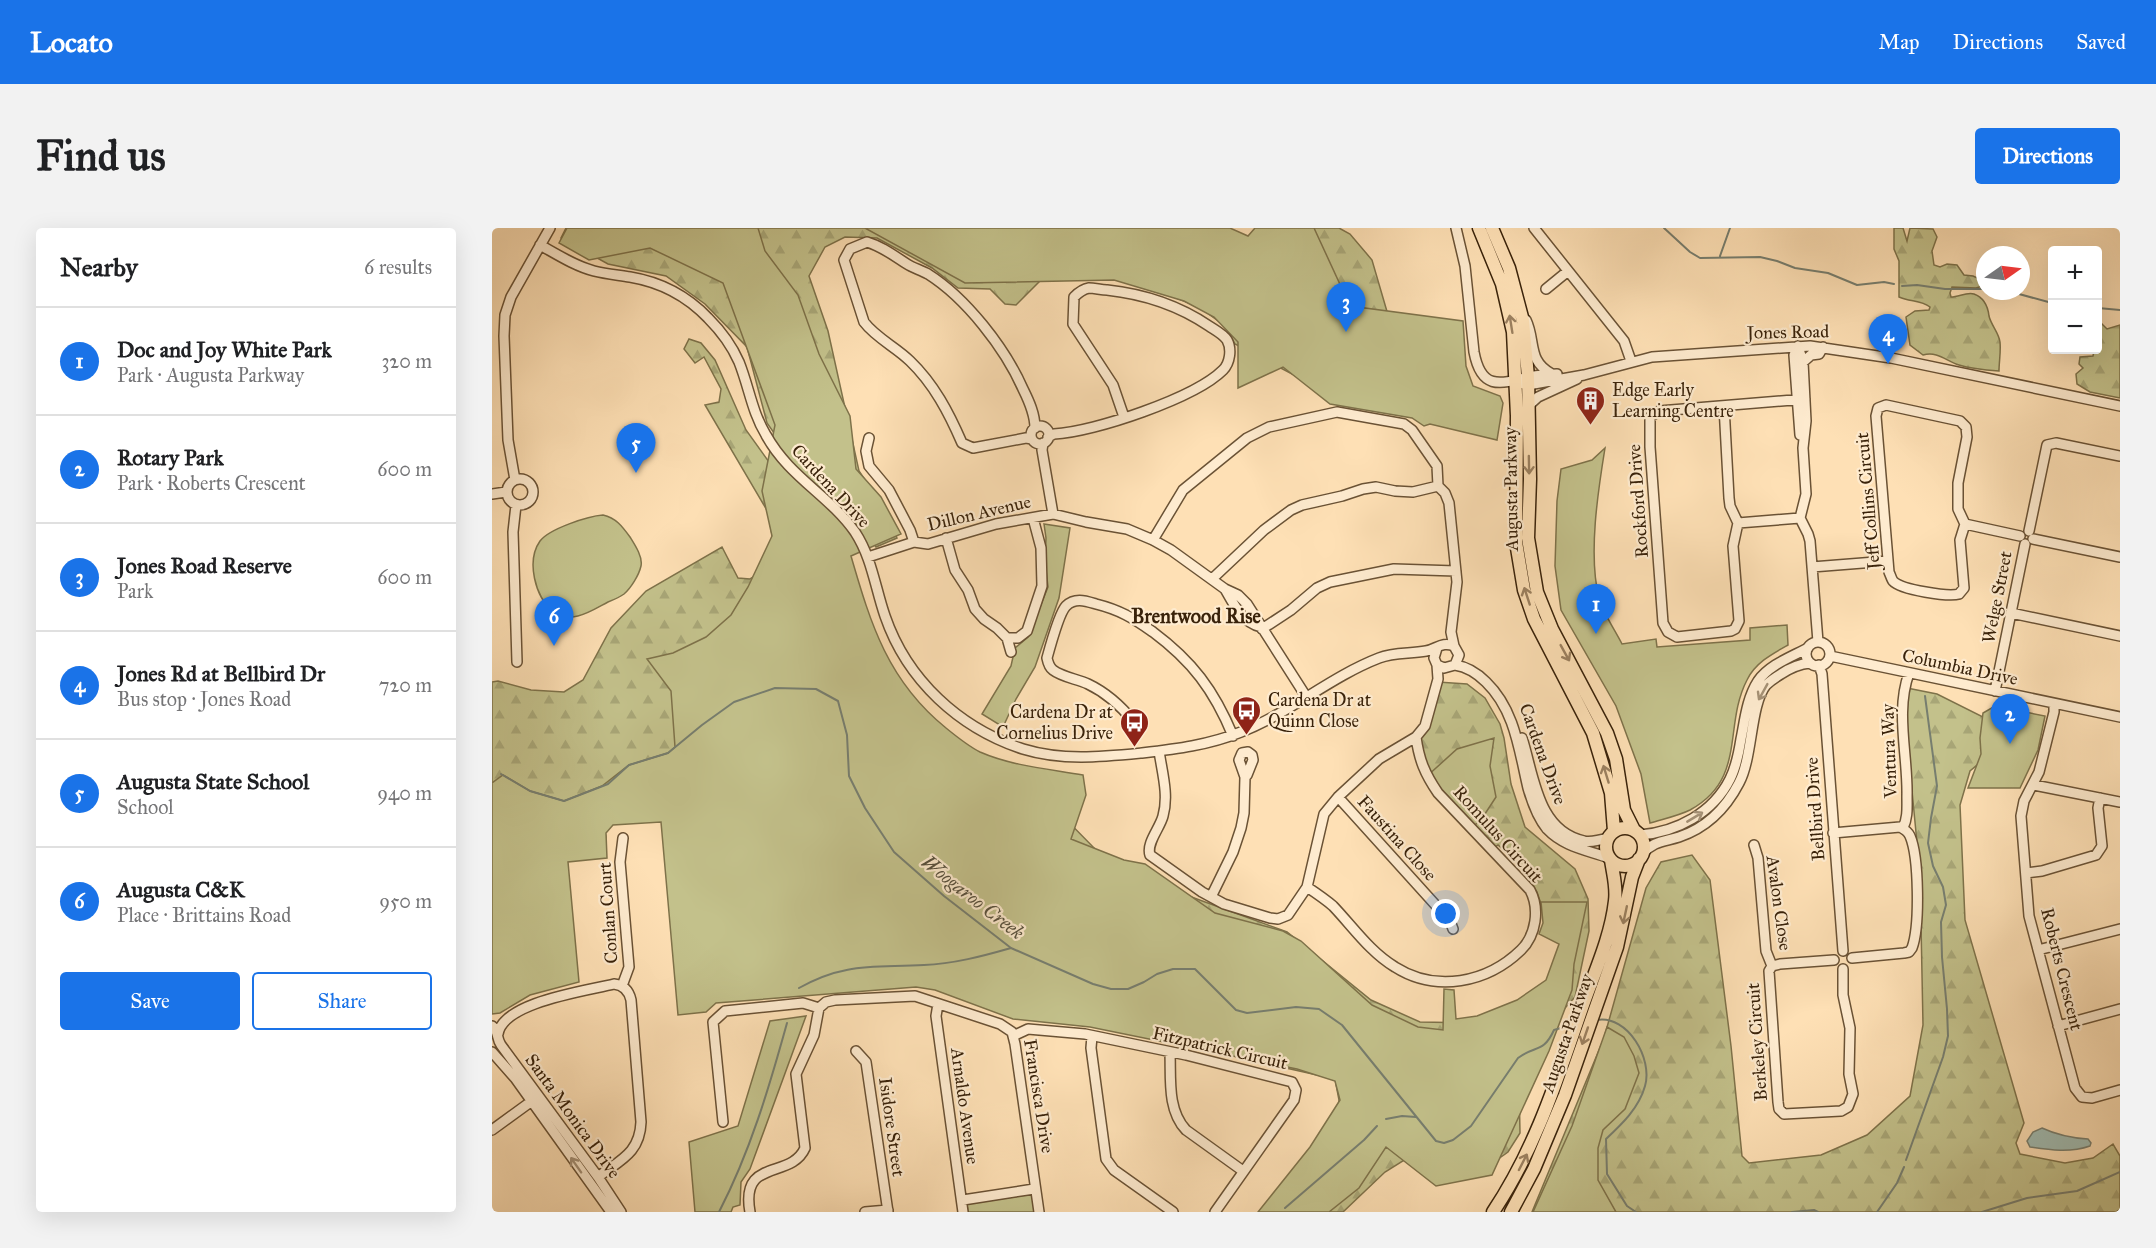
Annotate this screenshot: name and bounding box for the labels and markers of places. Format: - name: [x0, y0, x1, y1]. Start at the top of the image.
- pin: 3: [1326, 282, 1366, 332]
- pin: 4: [1868, 314, 1908, 364]
- place label: Edge Early Learning Centre: [1612, 379, 1734, 423]
- building icon: Edge Early Learning Centre: [1575, 384, 1607, 426]
- pin: 5: [616, 424, 656, 473]
- pin: 1: [1576, 584, 1616, 634]
- pin: 6: [534, 596, 574, 646]
- place label: Cardena Dr at Quinn Close: [1268, 689, 1372, 732]
- bus stop icon: Cardena Dr at Quinn Close: [1231, 694, 1263, 736]
- pin: 2: [1990, 694, 2030, 744]
- place label: Cardena Dr at Cornelius Drive: [996, 701, 1114, 744]
- bus stop icon: Cardena Dr at Cornelius Drive: [1118, 706, 1150, 748]

